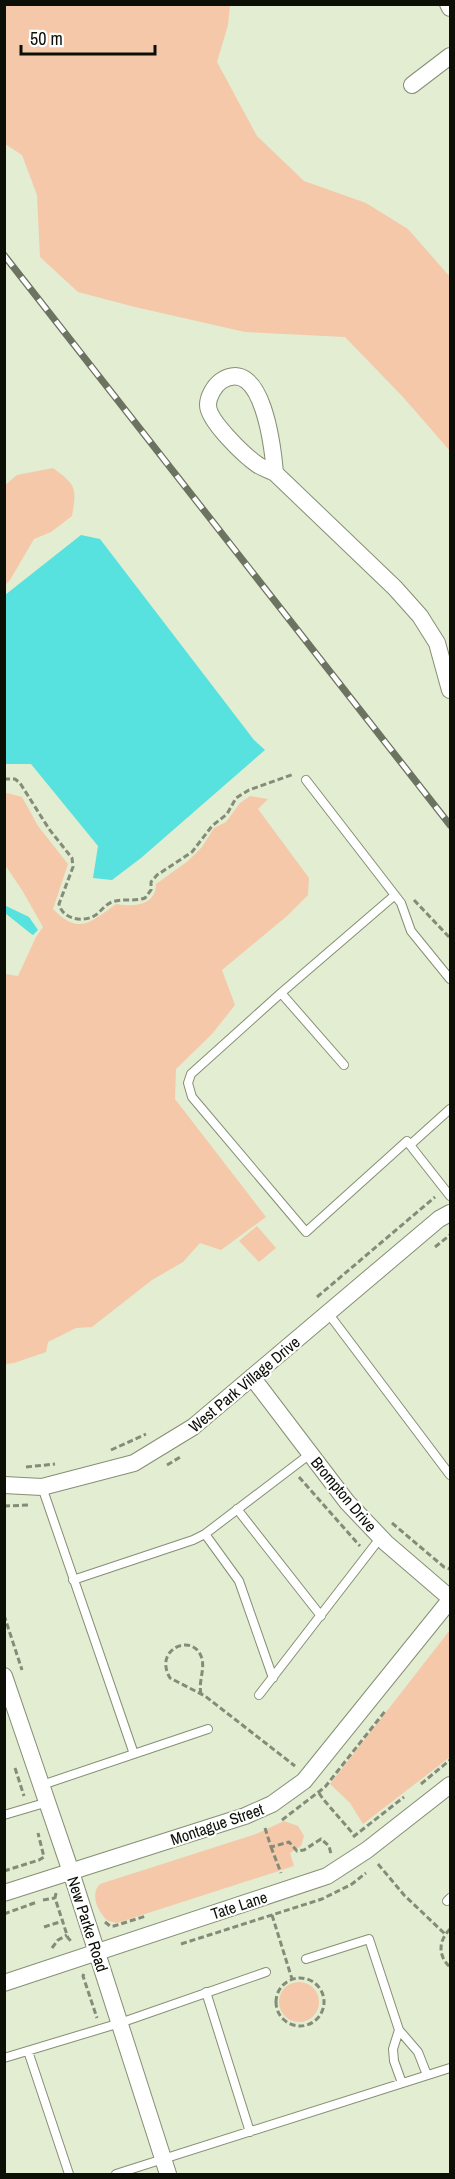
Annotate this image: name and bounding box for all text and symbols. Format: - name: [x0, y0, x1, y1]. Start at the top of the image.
- scale bar: [21, 18, 154, 56]
- text: 50 m: [30, 26, 63, 51]
- street label: West Park Village Drive: [184, 1331, 304, 1437]
- street label: Brompton Drive: [306, 1452, 382, 1536]
- street label: Montague Street: [168, 1798, 267, 1850]
- street label: New Parke Road: [62, 1873, 114, 1975]
- street label: Tate Lane: [208, 1886, 270, 1924]

